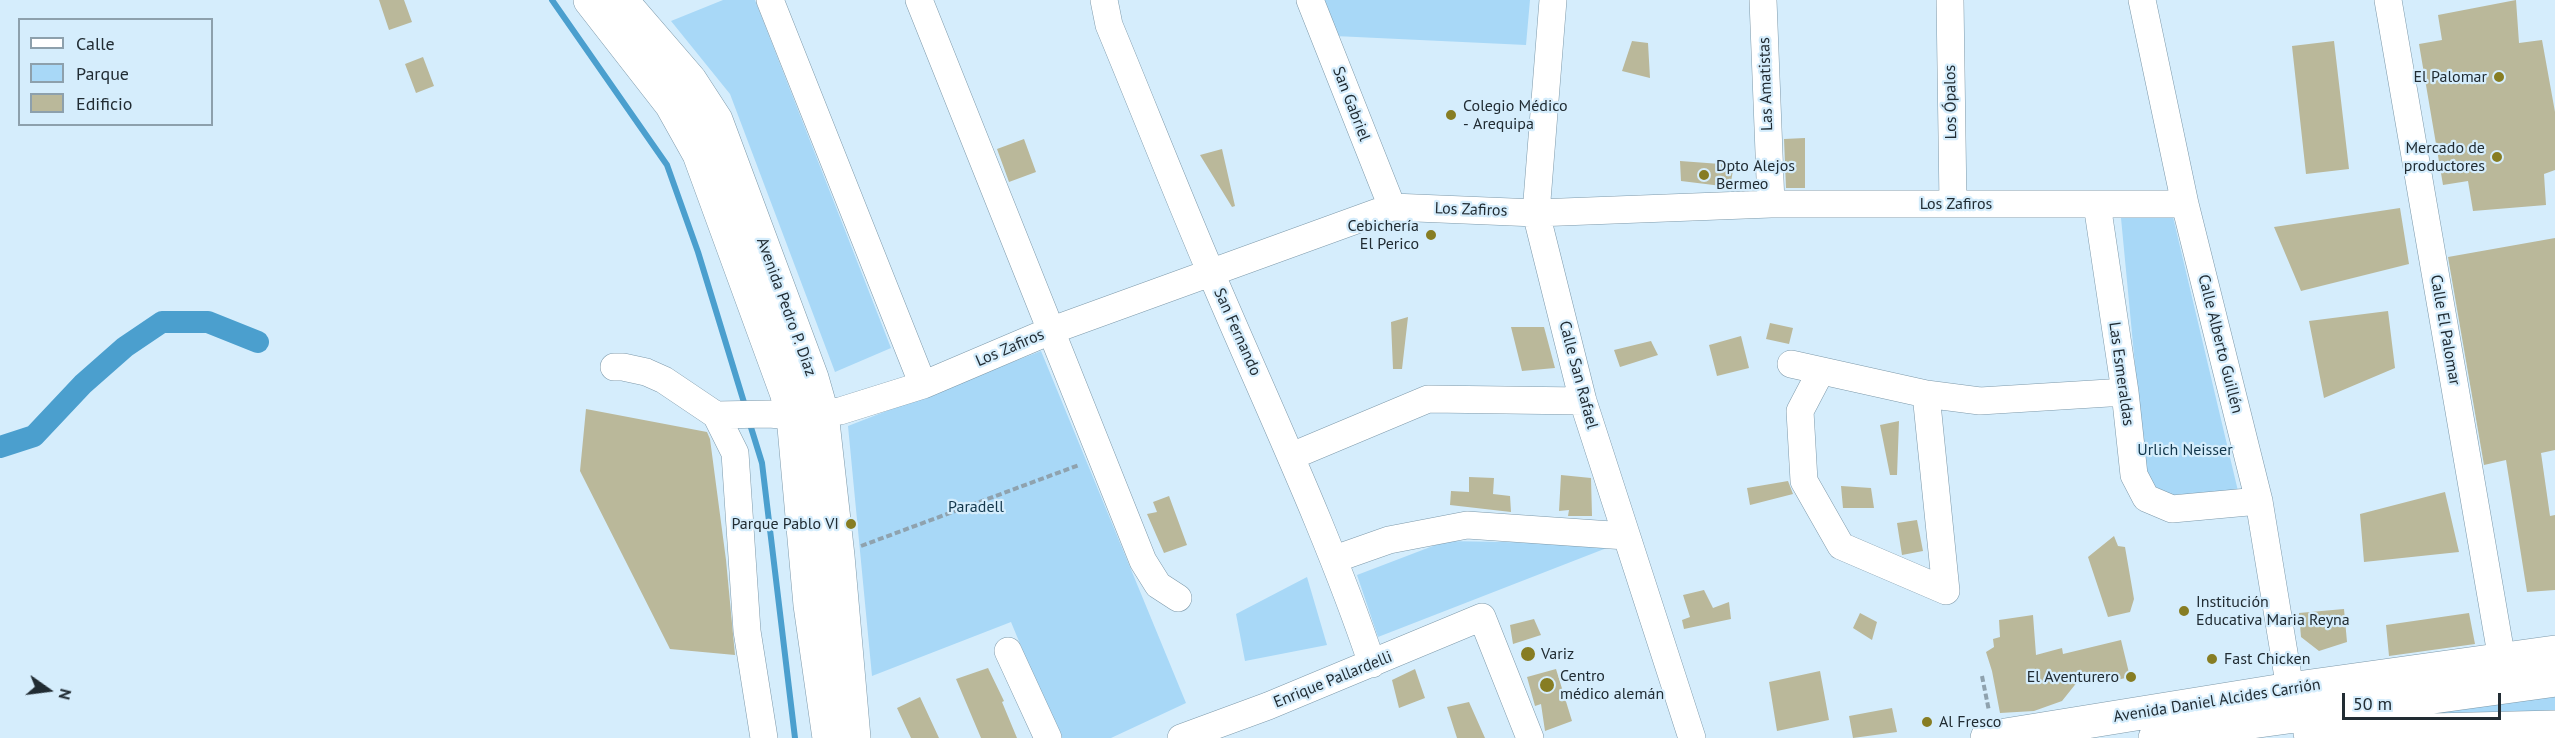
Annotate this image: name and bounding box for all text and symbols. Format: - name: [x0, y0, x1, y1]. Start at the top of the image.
- legend: [18, 18, 213, 126]
- text: Calle: [76, 32, 115, 55]
- street label: Las Amatistas: [1755, 37, 1777, 131]
- text: Parque: [76, 62, 129, 85]
- street label: San Gabriel: [1328, 64, 1374, 144]
- street label: Los Ópalos: [1941, 65, 1961, 139]
- place label: El Palomar: [2414, 67, 2487, 87]
- marker: El Palomar: [2492, 70, 2506, 84]
- text: Edificio: [76, 92, 132, 115]
- place label: Colegio Médico - Arequipa: [1463, 96, 1568, 134]
- marker: Colegio Médico - Arequipa: [1444, 108, 1458, 122]
- place label: Mercado de productores: [2404, 138, 2485, 176]
- marker: Mercado de productores: [2490, 150, 2504, 164]
- place label: Dpto Alejos Bermeo: [1716, 156, 1795, 194]
- marker: Dpto Alejos Bermeo: [1697, 168, 1711, 182]
- street label: Los Zafiros: [1920, 194, 1992, 214]
- street label: Los Zafiros: [1434, 199, 1508, 221]
- place label: Cebichería El Perico: [1348, 216, 1419, 254]
- marker: Cebichería El Perico: [1424, 228, 1438, 242]
- street label: Avenida Pedro P. Díaz: [752, 235, 820, 379]
- street label: Calle Alberto Guillén: [2193, 273, 2247, 415]
- street label: Calle El Palomar: [2426, 273, 2464, 387]
- street label: San Fernando: [1209, 285, 1265, 379]
- street label: Calle San Rafael: [1554, 319, 1602, 431]
- street label: Las Esmeraldas: [2104, 321, 2138, 427]
- street label: Los Zafiros: [973, 325, 1047, 371]
- park label: Urlich Neisser: [2137, 440, 2233, 460]
- park label: Paradell: [948, 497, 1004, 517]
- place label: Parque Pablo VI: [731, 514, 839, 534]
- marker: Parque Pablo VI: [844, 517, 858, 531]
- place label: Institución Educativa Maria Reyna: [2196, 592, 2350, 630]
- marker: Institución Educativa Maria Reyna: [2177, 604, 2191, 618]
- place label: Variz: [1541, 644, 1574, 664]
- marker: Variz: [1519, 645, 1537, 663]
- street label: Enrique Pallardelli: [1271, 647, 1395, 713]
- place label: Fast Chicken: [2224, 649, 2310, 669]
- marker: Fast Chicken: [2205, 652, 2219, 666]
- north arrow: [18, 660, 78, 720]
- place label: Centro médico alemán: [1560, 666, 1664, 704]
- place label: El Aventurero: [2027, 667, 2119, 687]
- marker: El Aventurero: [2124, 670, 2138, 684]
- street label: Avenida Daniel Alcides Carrión: [2112, 675, 2322, 727]
- marker: Centro médico alemán: [1538, 676, 1556, 694]
- scale bar: [2345, 681, 2504, 719]
- text: N: [54, 687, 76, 702]
- text: 50 m: [2353, 692, 2392, 715]
- place label: Al Fresco: [1939, 712, 2001, 732]
- marker: Al Fresco: [1920, 715, 1934, 729]

